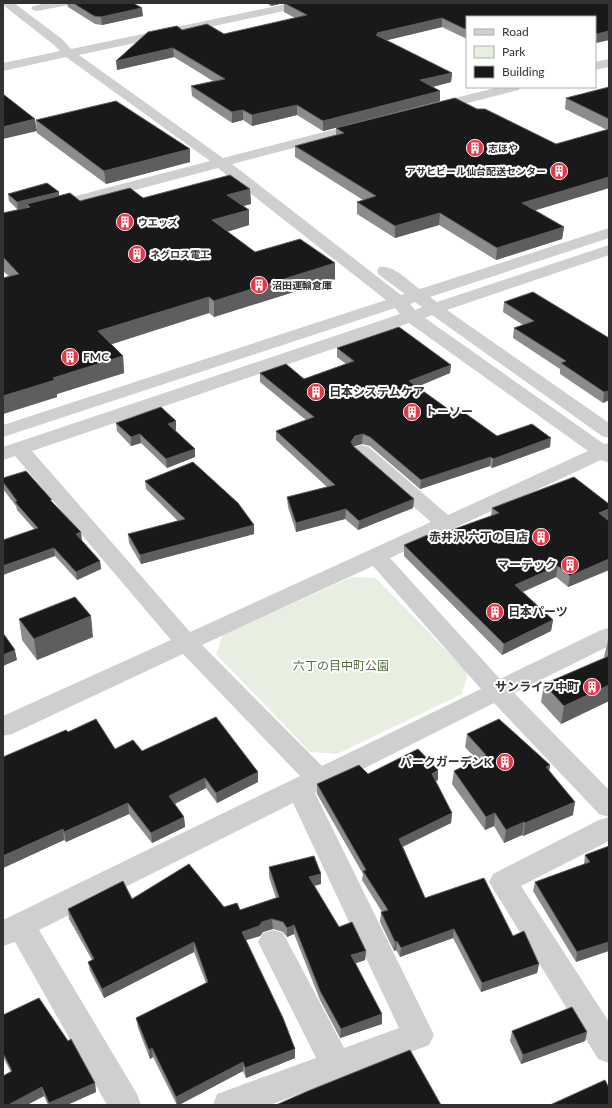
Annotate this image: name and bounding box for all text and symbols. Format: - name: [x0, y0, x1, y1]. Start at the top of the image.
- legend: [466, 16, 596, 88]
- text: Road: [502, 24, 529, 39]
- text: Park: [502, 44, 526, 59]
- text: Building: [502, 64, 545, 79]
- building icon: 志ほや: [465, 138, 485, 158]
- place label: 志ほや: [488, 142, 518, 154]
- building icon: アサヒビール仙台配送センター: [549, 161, 569, 181]
- place label: アサヒビール仙台配送センター: [406, 165, 546, 177]
- building icon: ウエッズ: [115, 212, 135, 232]
- place label: ウエッズ: [138, 216, 178, 228]
- building icon: ネグロス電工: [127, 244, 147, 264]
- place label: ネグロス電工: [150, 248, 210, 260]
- building icon: 沼田運輸倉庫: [249, 275, 269, 295]
- place label: 沼田運輸倉庫: [272, 279, 332, 291]
- building icon: FMC: [60, 347, 80, 367]
- place label: FMC: [83, 349, 109, 364]
- building icon: 日本システムケア: [306, 382, 326, 402]
- place label: 日本システムケア: [329, 384, 425, 399]
- building icon: トーソー: [402, 402, 422, 422]
- place label: トーソー: [425, 404, 473, 419]
- building icon: 赤井沢 六丁の目店: [531, 527, 551, 547]
- place label: 赤井沢 六丁の目店: [429, 529, 528, 544]
- building icon: マーテック: [560, 555, 580, 575]
- place label: マーテック: [497, 557, 557, 572]
- building icon: 日本パーツ: [485, 602, 505, 622]
- place label: 日本パーツ: [508, 604, 568, 619]
- park label: 六丁の目中町公園: [293, 658, 389, 673]
- building icon: サンライフ中町: [582, 677, 602, 697]
- place label: サンライフ中町: [495, 679, 579, 694]
- building icon: パークガーデンK: [495, 752, 515, 772]
- place label: パークガーデンK: [400, 754, 493, 769]

